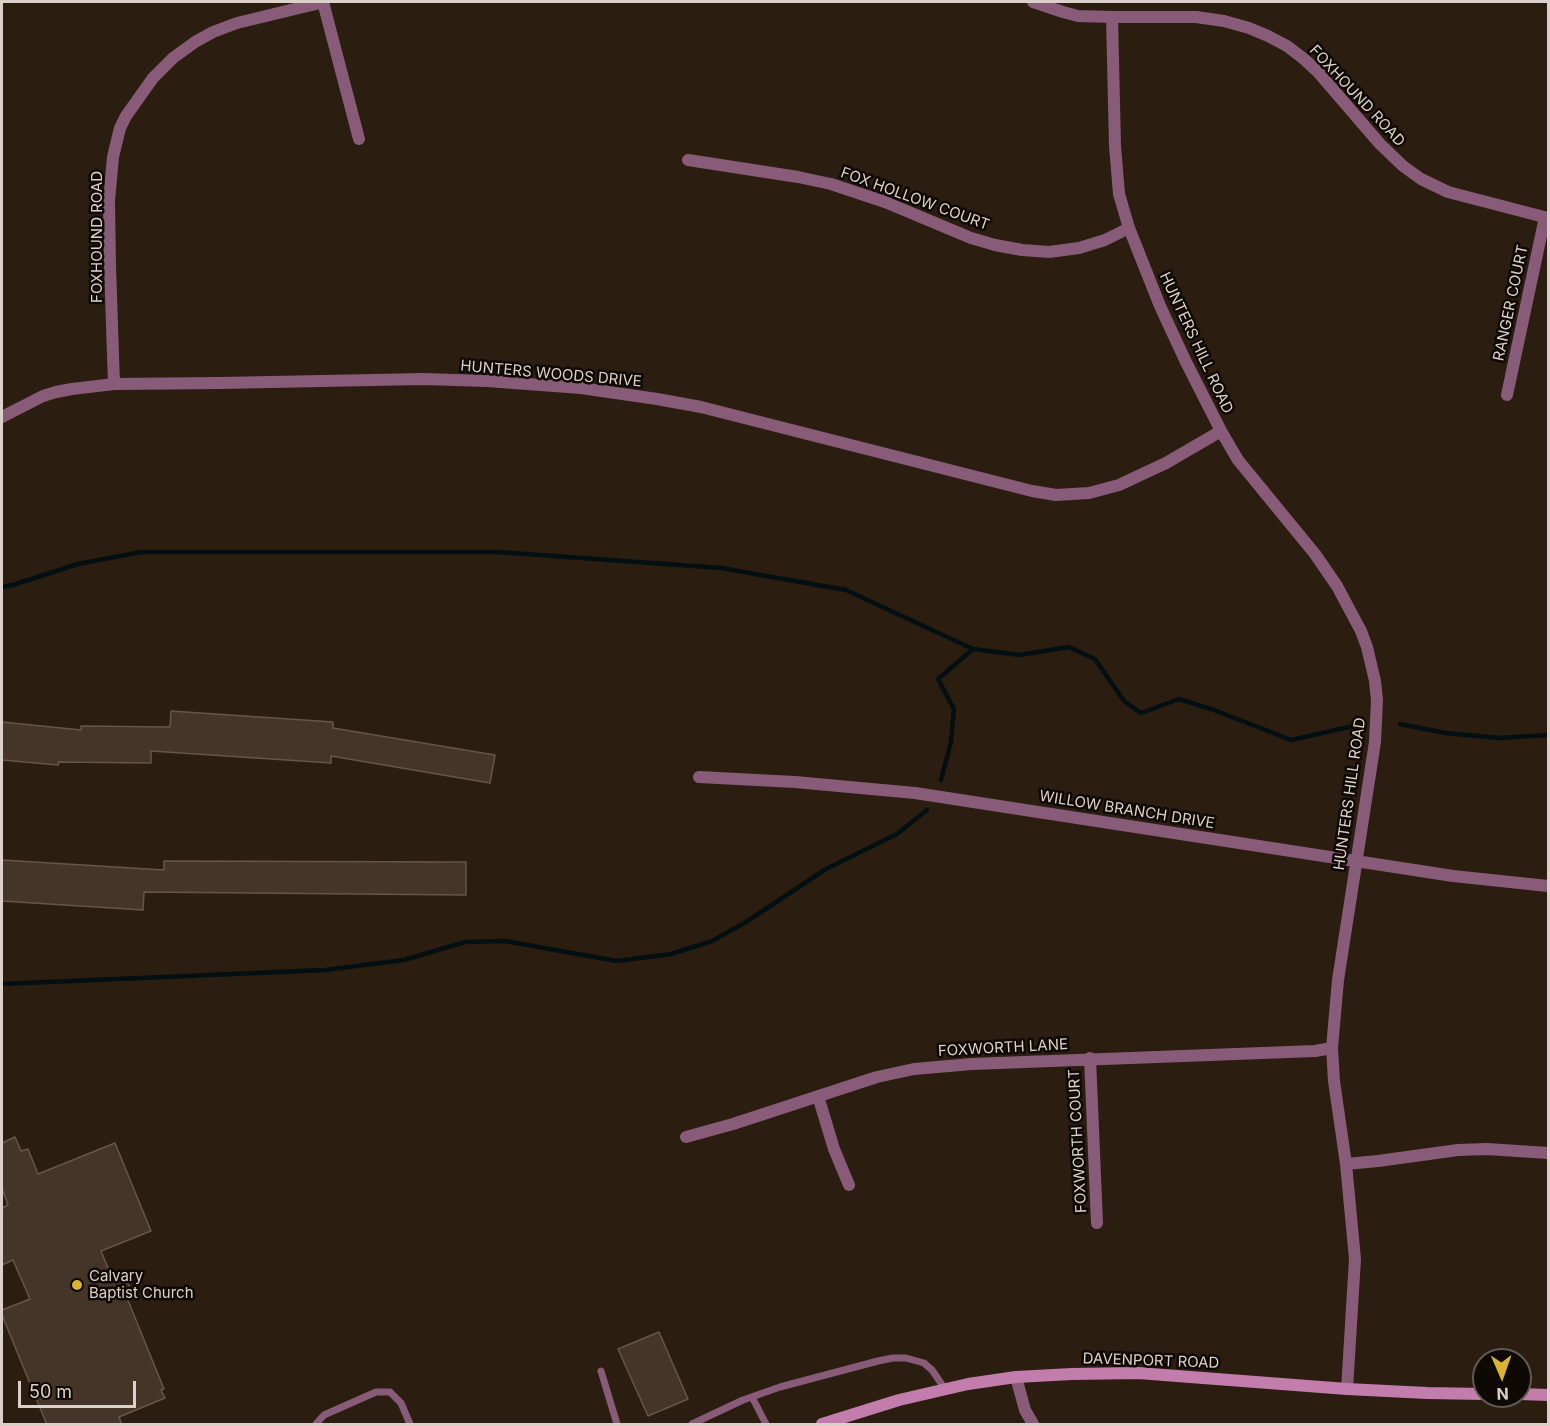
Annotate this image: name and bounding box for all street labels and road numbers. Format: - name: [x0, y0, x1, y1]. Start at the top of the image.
- street label: FOXHOUND ROAD: [1305, 42, 1409, 150]
- street label: FOX HOLLOW COURT: [838, 164, 992, 234]
- street label: FOXHOUND ROAD: [88, 171, 106, 303]
- street label: RANGER COURT: [1490, 243, 1532, 363]
- street label: HUNTERS HILL ROAD: [1155, 269, 1237, 417]
- street label: HUNTERS WOODS DRIVE: [460, 357, 642, 391]
- street label: HUNTERS HILL ROAD: [1330, 717, 1370, 871]
- street label: WILLOW BRANCH DRIVE: [1038, 787, 1216, 833]
- street label: FOXWORTH LANE: [938, 1036, 1068, 1060]
- street label: FOXWORTH COURT: [1065, 1069, 1091, 1213]
- street label: DAVENPORT ROAD: [1082, 1350, 1220, 1372]

